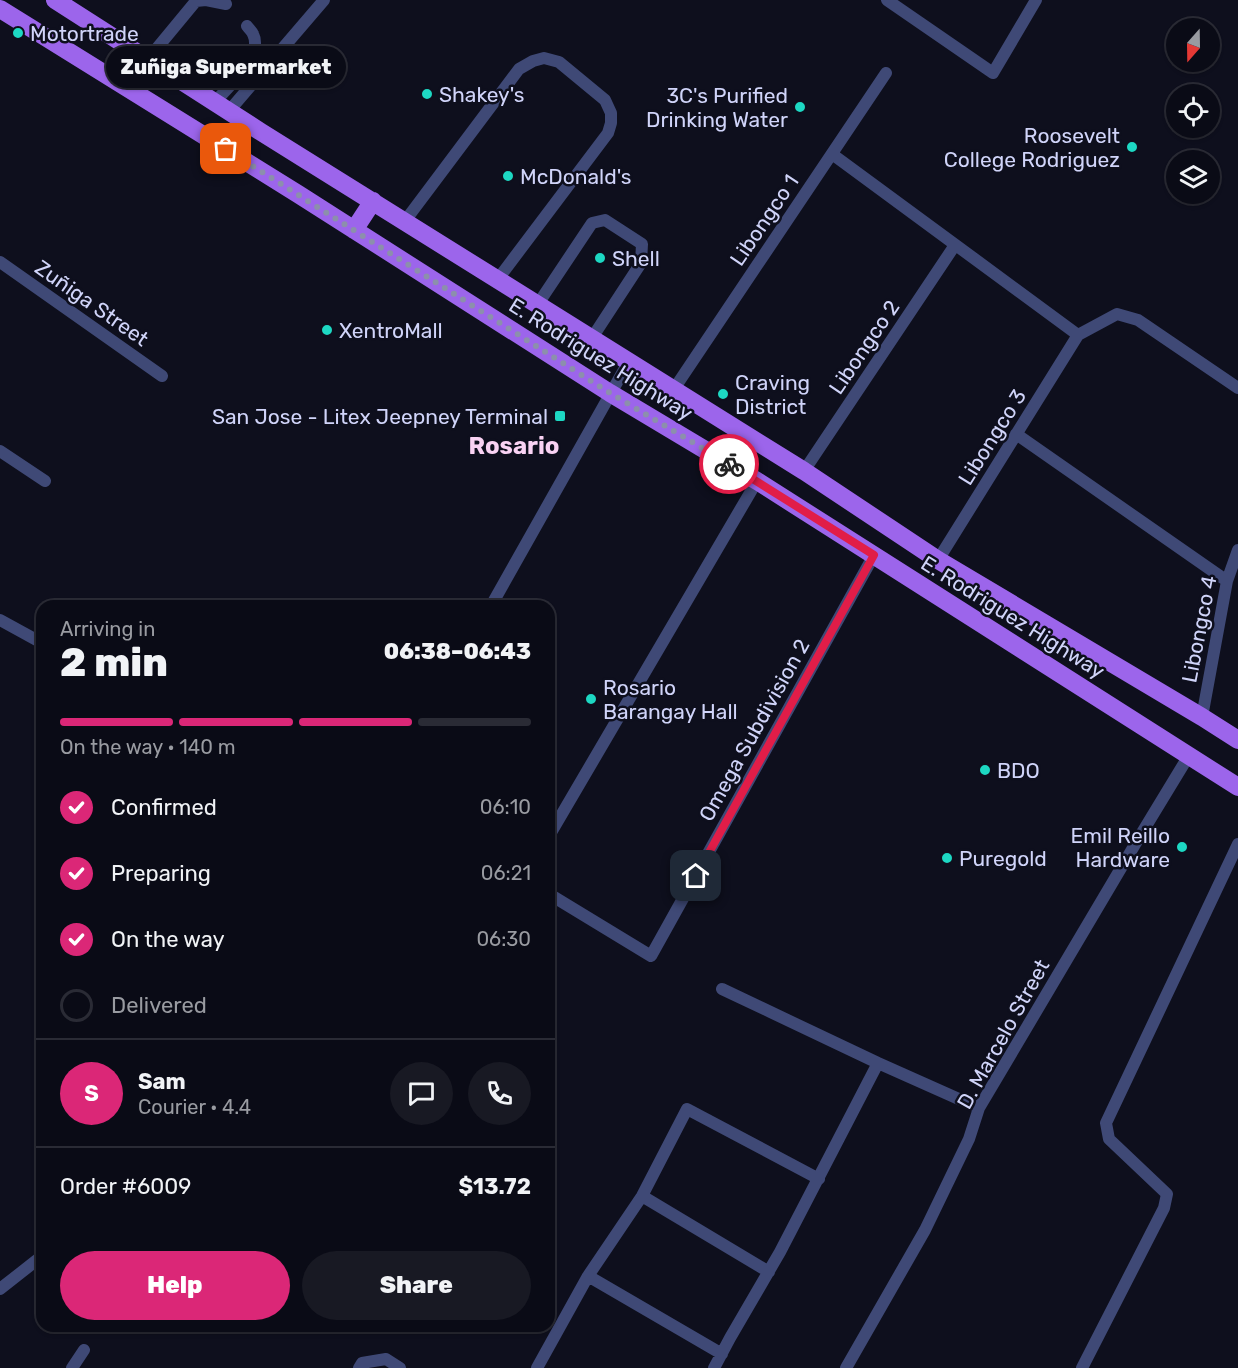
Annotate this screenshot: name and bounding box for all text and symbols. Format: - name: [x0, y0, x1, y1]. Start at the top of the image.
- north arrow: [1166, 18, 1220, 72]
- map controls: [1166, 18, 1220, 204]
- place label: Motortrade: [30, 21, 139, 46]
- marker: Motortrade: [11, 26, 25, 40]
- callout: Zuñiga Supermarket: [106, 47, 346, 89]
- text: Zuñiga Supermarket: [121, 55, 331, 79]
- place label: Shakey's: [439, 82, 525, 107]
- place label: 3C's Purified Drinking Water: [646, 83, 788, 132]
- button: locate: [1166, 84, 1220, 138]
- marker: Shakey's: [420, 87, 434, 101]
- marker: 3C's Purified Drinking Water: [793, 100, 807, 114]
- pin: [200, 123, 251, 174]
- place label: Roosevelt College Rodriguez: [944, 123, 1120, 172]
- icon: bag: [209, 132, 242, 165]
- marker: Roosevelt College Rodriguez: [1125, 140, 1139, 154]
- button: layers: [1166, 150, 1220, 204]
- place label: McDonald's: [520, 164, 632, 189]
- marker: McDonald's: [501, 169, 515, 183]
- street label: Libongco 1: [724, 170, 804, 270]
- place label: Shell: [612, 246, 660, 271]
- marker: Shell: [593, 251, 607, 265]
- street label: Zuñiga Street: [30, 255, 154, 351]
- street label: E. Rodriguez Highway: [505, 292, 698, 426]
- street label: Libongco 2: [823, 295, 905, 399]
- place label: XentroMall: [339, 318, 443, 343]
- marker: XentroMall: [320, 323, 334, 337]
- place label: Craving District: [735, 370, 810, 419]
- street label: Libongco 3: [953, 385, 1031, 489]
- marker: Craving District: [716, 387, 730, 401]
- place label: San Jose - Litex Jeepney Terminal: [212, 404, 548, 429]
- marker: San Jose - Litex Jeepney Terminal: [553, 409, 567, 423]
- district label: Rosario: [469, 432, 559, 460]
- courier: [699, 434, 759, 494]
- icon: bike: [713, 448, 746, 481]
- street label: E. Rodriguez Highway: [917, 550, 1110, 684]
- street label: Libongco 4: [1176, 573, 1222, 685]
- text: Arriving in: [60, 617, 155, 641]
- street label: Omega Subdivision 2: [694, 635, 814, 825]
- text: 06:38–06:43: [384, 638, 531, 665]
- text: 2 min: [60, 640, 168, 686]
- place label: Rosario Barangay Hall: [603, 675, 738, 724]
- marker: Rosario Barangay Hall: [584, 692, 598, 706]
- text: On the way · 140 m: [60, 735, 236, 759]
- place label: BDO: [997, 758, 1040, 783]
- marker: BDO: [978, 763, 992, 777]
- icon: check: [60, 791, 93, 824]
- text: Confirmed: [111, 794, 217, 821]
- text: 06:10: [480, 795, 531, 819]
- place label: Emil Reillo Hardware: [1071, 823, 1170, 872]
- marker: Emil Reillo Hardware: [1175, 840, 1189, 854]
- place label: Puregold: [959, 846, 1047, 871]
- pin: [670, 850, 721, 901]
- marker: Puregold: [940, 851, 954, 865]
- icon: check: [60, 857, 93, 890]
- icon: home: [679, 859, 712, 892]
- text: Preparing: [111, 860, 211, 887]
- text: 06:21: [481, 861, 531, 885]
- icon: check: [60, 923, 93, 956]
- text: On the way: [111, 926, 225, 953]
- text: 06:30: [476, 927, 531, 951]
- street label: D. Marcelo Street: [952, 955, 1054, 1113]
- text: Delivered: [111, 992, 207, 1019]
- button: chat: [390, 1062, 453, 1125]
- button: phone: [468, 1062, 531, 1125]
- text: Sam: [138, 1068, 186, 1095]
- text: S: [84, 1080, 99, 1107]
- text: Courier · 4.4: [138, 1095, 251, 1119]
- text: Order #6009: [60, 1173, 191, 1200]
- text: $13.72: [458, 1173, 531, 1200]
- button: Help: [60, 1251, 290, 1320]
- button: Share: [302, 1251, 531, 1320]

